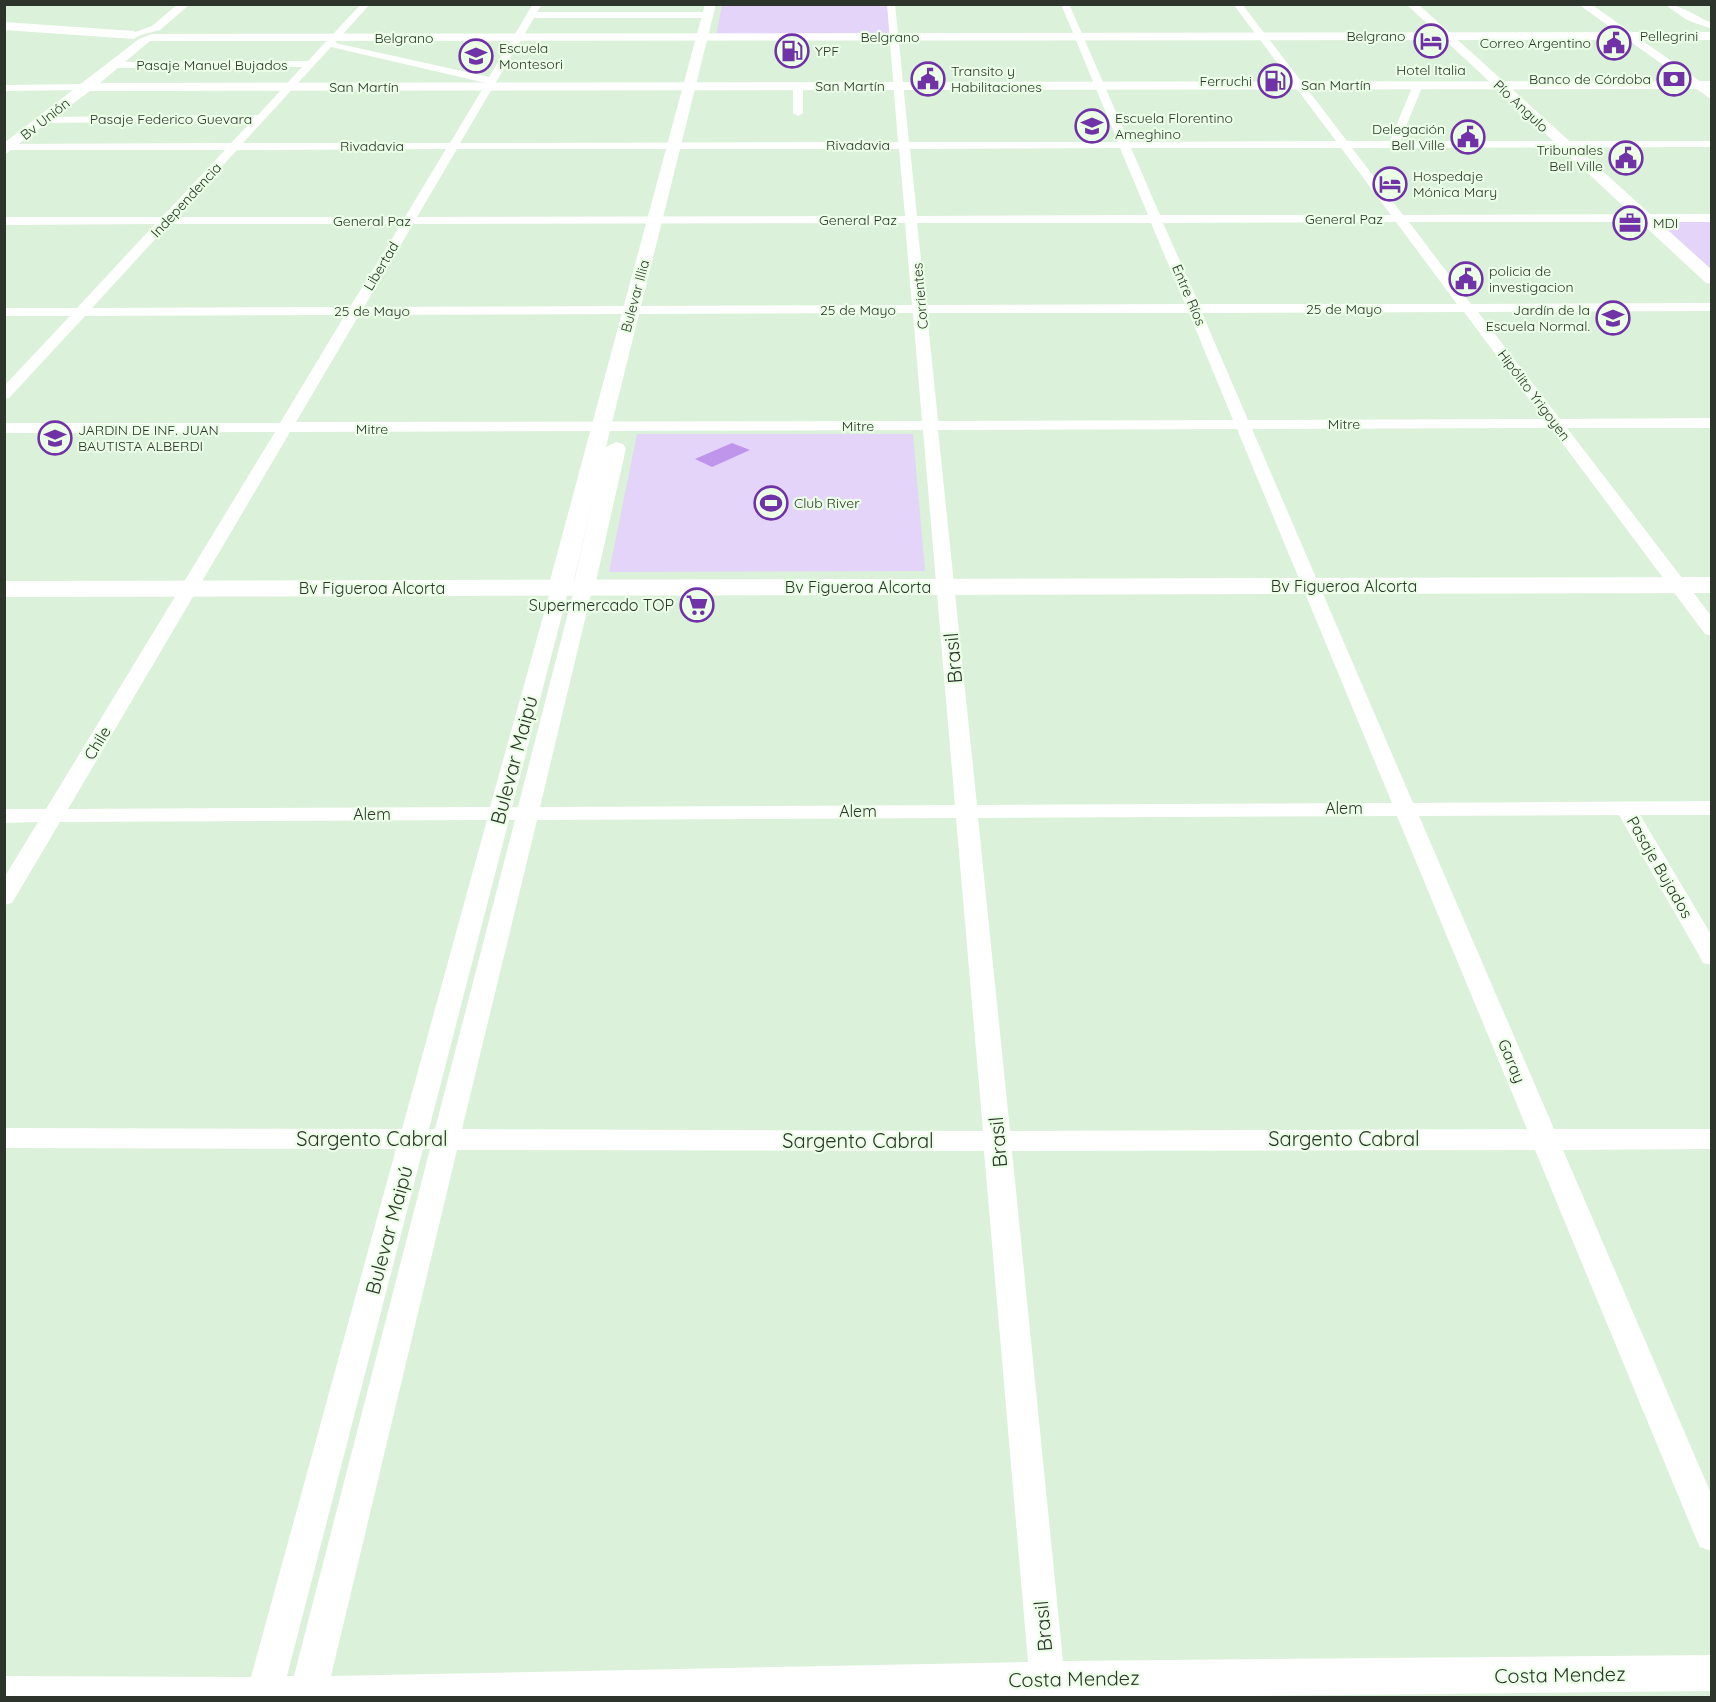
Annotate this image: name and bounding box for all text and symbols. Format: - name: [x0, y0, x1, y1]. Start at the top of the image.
- hotel icon: Hotel Italia: [1413, 23, 1449, 59]
- public building icon: Correo Argentino: [1596, 25, 1632, 61]
- street label: Belgrano: [1346, 27, 1406, 45]
- street label: Pellegrini: [1640, 27, 1698, 45]
- street label: Belgrano: [860, 28, 920, 46]
- street label: Belgrano: [374, 29, 434, 47]
- fuel station icon: YPF: [774, 33, 810, 69]
- place label: Correo Argentino: [1480, 34, 1591, 52]
- school or university icon: Escuela Montesori: [458, 38, 494, 74]
- place label: Escuela Montesori: [499, 39, 563, 73]
- place label: YPF: [815, 42, 839, 60]
- street label: Pasaje Manuel Bujados: [136, 56, 288, 74]
- public building icon: Transito y Habilitaciones: [910, 61, 946, 97]
- place label: Hotel Italia: [1396, 61, 1466, 79]
- bank icon: Banco de Córdoba: [1656, 61, 1692, 97]
- place label: Transito y Habilitaciones: [951, 62, 1042, 96]
- fuel station icon: Ferruchi: [1257, 63, 1293, 99]
- place label: Banco de Córdoba: [1529, 70, 1651, 88]
- place label: Ferruchi: [1199, 72, 1252, 90]
- street label: San Martín: [1301, 76, 1371, 94]
- street label: Pío Angulo: [1490, 76, 1552, 136]
- street label: San Martín: [815, 77, 885, 95]
- street label: San Martín: [329, 78, 399, 96]
- street label: Bv Unión: [17, 94, 73, 144]
- school or university icon: Escuela Florentino Ameghino: [1074, 108, 1110, 144]
- place label: Escuela Florentino Ameghino: [1115, 109, 1233, 143]
- street label: Pasaje Federico Guevara: [90, 110, 252, 128]
- public building icon: Delegación Bell Ville: [1450, 119, 1486, 155]
- place label: Delegación Bell Ville: [1372, 120, 1445, 154]
- street label: Rivadavia: [826, 136, 890, 154]
- street label: Rivadavia: [340, 137, 404, 155]
- public building icon: Tribunales Bell Ville: [1608, 140, 1644, 176]
- place label: Tribunales Bell Ville: [1536, 141, 1603, 175]
- street label: Independencia: [147, 159, 225, 241]
- hotel icon: Hospedaje Mónica Mary: [1372, 166, 1408, 202]
- place label: Hospedaje Mónica Mary: [1413, 167, 1497, 201]
- office icon: MDI: [1612, 205, 1648, 241]
- street label: General Paz: [1305, 210, 1383, 228]
- street label: General Paz: [819, 211, 897, 229]
- street label: General Paz: [333, 212, 411, 230]
- place label: MDI: [1653, 214, 1678, 232]
- street label: Libertad: [359, 238, 403, 294]
- street label: Bulevar Illia: [617, 258, 653, 334]
- public building icon: policia de investigacion: [1448, 261, 1484, 297]
- street label: Corrientes: [908, 262, 932, 330]
- street label: Entre Ríos: [1168, 262, 1210, 328]
- place label: policia de investigacion: [1489, 262, 1574, 296]
- street label: 25 de Mayo: [1306, 300, 1382, 318]
- school or university icon: Jardín de la Escuela Normal.: [1595, 300, 1631, 336]
- street label: 25 de Mayo: [820, 301, 896, 319]
- place label: Jardín de la Escuela Normal.: [1486, 301, 1590, 335]
- street label: 25 de Mayo: [334, 302, 410, 320]
- street label: Hipólito Yrigoyen: [1494, 346, 1574, 444]
- street label: Mitre: [1328, 415, 1360, 433]
- street label: Mitre: [842, 417, 874, 435]
- school or university icon: JARDIN DE INF. JUAN BAUTISTA ALBERDI: [37, 420, 73, 456]
- street label: Mitre: [356, 420, 388, 438]
- place label: JARDIN DE INF. JUAN BAUTISTA ALBERDI: [78, 421, 219, 455]
- sports icon: Club River: [753, 485, 789, 521]
- place label: Club River: [794, 494, 860, 512]
- street label: Bv Figueroa Alcorta: [1271, 576, 1417, 596]
- street label: Bv Figueroa Alcorta: [785, 577, 931, 597]
- street label: Bv Figueroa Alcorta: [299, 578, 445, 598]
- supermarket icon: Supermercado TOP: [679, 587, 715, 623]
- place label: Supermercado TOP: [529, 595, 674, 615]
- street label: Brasil: [938, 632, 967, 684]
- street label: Bulevar Maipú: [484, 693, 543, 827]
- street label: Chile: [79, 723, 115, 763]
- street label: Alem: [1325, 798, 1363, 818]
- street label: Alem: [839, 801, 877, 821]
- street label: Alem: [353, 804, 391, 824]
- street label: Pasaje Bujados: [1623, 812, 1697, 922]
- street label: Garay: [1494, 1036, 1530, 1086]
- street label: Brasil: [983, 1116, 1012, 1168]
- street label: Sargento Cabral: [296, 1126, 448, 1151]
- street label: Sargento Cabral: [1268, 1126, 1420, 1151]
- street label: Sargento Cabral: [782, 1128, 934, 1153]
- street label: Bulevar Maipú: [359, 1163, 418, 1297]
- street label: Brasil: [1028, 1600, 1057, 1652]
- street label: Costa Mendez: [1494, 1661, 1626, 1688]
- street label: Costa Mendez: [1008, 1665, 1140, 1692]

